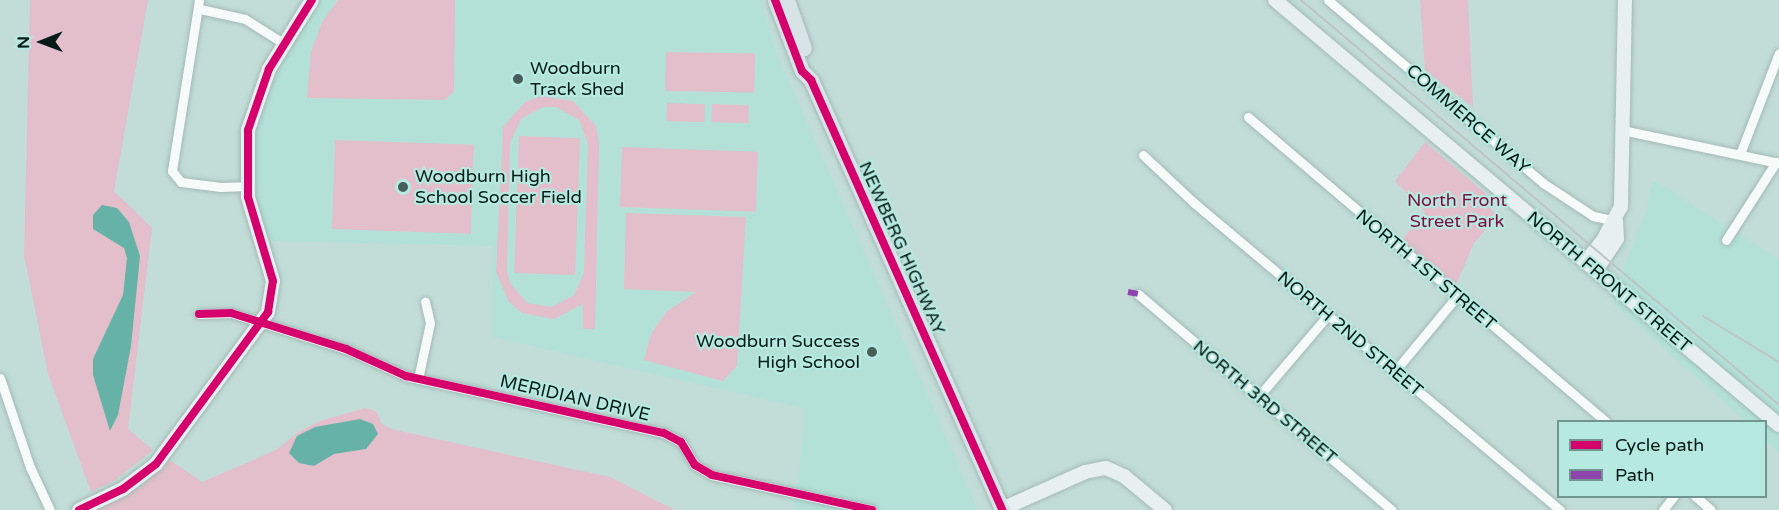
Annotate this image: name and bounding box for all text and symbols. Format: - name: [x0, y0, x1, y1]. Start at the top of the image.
- north arrow: [12, 12, 72, 72]
- text: N: [14, 36, 34, 49]
- place label: Woodburn Track Shed: [530, 58, 624, 100]
- street label: COMMERCE WAY: [1402, 59, 1534, 179]
- marker: Woodburn Track Shed: [511, 72, 525, 86]
- street label: NEWBERG HIGHWAY: [854, 158, 950, 338]
- place label: Woodburn High School Soccer Field: [415, 166, 582, 208]
- marker: Woodburn High School Soccer Field: [396, 180, 410, 194]
- park label: North Front Street Park: [1407, 190, 1507, 232]
- street label: NORTH 1ST STREET: [1351, 205, 1501, 335]
- street label: NORTH FRONT STREET: [1522, 207, 1696, 357]
- street label: NORTH 2ND STREET: [1273, 267, 1427, 401]
- place label: Woodburn Success High School: [696, 331, 860, 374]
- street label: NORTH 3RD STREET: [1189, 335, 1341, 469]
- marker: Woodburn Success High School: [865, 345, 879, 359]
- street label: MERIDIAN DRIVE: [498, 370, 652, 426]
- legend: [1557, 420, 1767, 498]
- text: Cycle path: [1615, 434, 1704, 456]
- text: Path: [1615, 464, 1654, 486]

